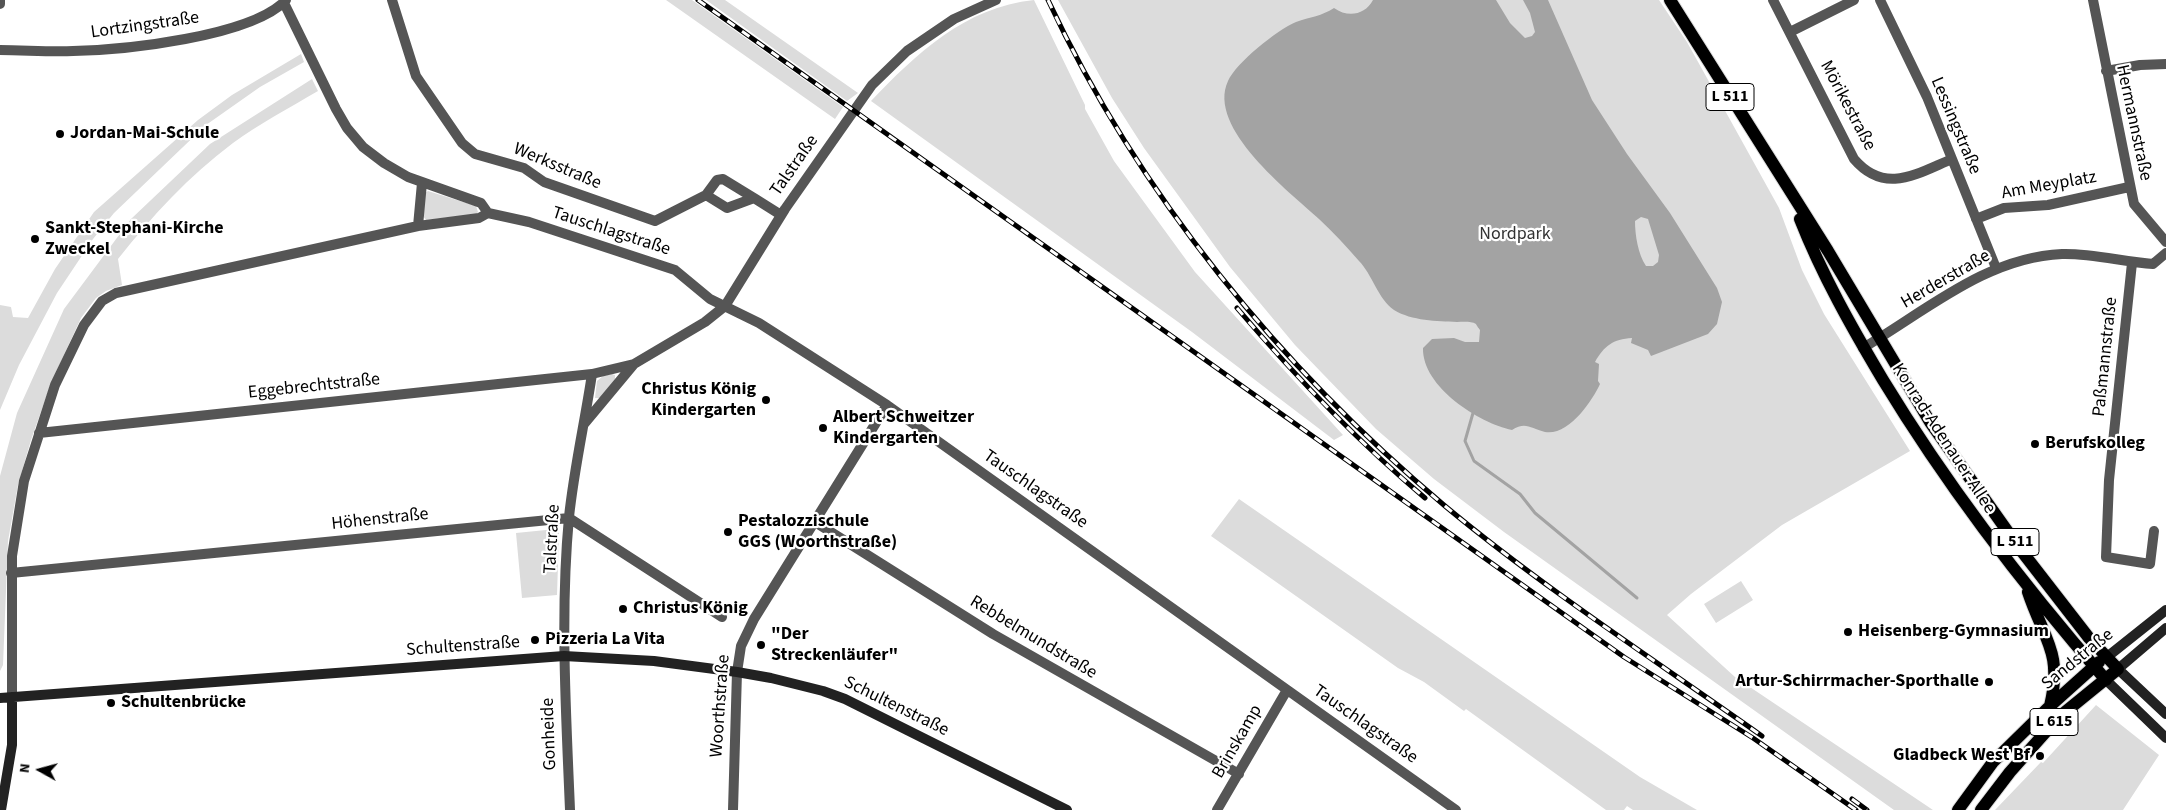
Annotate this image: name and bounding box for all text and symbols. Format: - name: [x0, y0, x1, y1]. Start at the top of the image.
- street label: Lortzingstraße: [89, 8, 201, 44]
- street label: Mörikestraße: [1814, 57, 1880, 155]
- street label: Hermannstraße: [2110, 63, 2156, 183]
- street label: Lessingstraße: [1925, 74, 1985, 178]
- road number: L 511: [1706, 84, 1754, 110]
- place label: Jordan-Mai-Schule: [70, 123, 219, 145]
- marker: Jordan-Mai-Schule: [54, 128, 66, 140]
- street label: Talstraße: [766, 131, 824, 201]
- street label: Werksstraße: [510, 139, 604, 195]
- street label: Am Meyplatz: [2000, 167, 2098, 205]
- street label: Tauschlagstraße: [549, 203, 673, 261]
- place label: Sankt-Stephani-Kirche Zweckel: [45, 218, 224, 260]
- park label: Nordpark: [1479, 224, 1551, 246]
- marker: Sankt-Stephani-Kirche Zweckel: [29, 233, 41, 245]
- street label: Herderstraße: [1898, 246, 1994, 314]
- street label: Paßmannstraße: [2089, 296, 2123, 418]
- street label: Konrad-Adenauer-Allee: [1886, 360, 2000, 518]
- street label: Eggebrechtstraße: [247, 369, 381, 405]
- place label: Christus König Kindergarten: [641, 379, 756, 422]
- marker: Christus König Kindergarten: [760, 394, 772, 406]
- place label: Albert Schweitzer Kindergarten: [833, 407, 974, 449]
- marker: Albert Schweitzer Kindergarten: [817, 422, 829, 434]
- place label: Berufskolleg: [2045, 433, 2145, 455]
- marker: Berufskolleg: [2029, 438, 2041, 450]
- street label: Tauschlagstraße: [978, 446, 1092, 534]
- street label: Höhenstraße: [330, 504, 430, 536]
- street label: Talstraße: [540, 504, 566, 574]
- place label: Pestalozzischule GGS (Woorthstraße): [738, 511, 897, 554]
- marker: Pestalozzischule GGS (Woorthstraße): [722, 526, 734, 538]
- road number: L 511: [1991, 528, 2039, 556]
- street label: Rebbelmundstraße: [966, 592, 1100, 684]
- place label: Christus König: [633, 598, 748, 620]
- marker: Christus König: [617, 603, 629, 615]
- place label: Heisenberg-Gymnasium: [1858, 621, 2049, 643]
- place label: "Der Streckenläufer": [771, 624, 898, 666]
- street label: Sandstraße: [2038, 625, 2118, 695]
- marker: Heisenberg-Gymnasium: [1842, 626, 1854, 638]
- place label: Pizzeria La Vita: [545, 629, 665, 651]
- street label: Schultenstraße: [405, 632, 521, 662]
- marker: Pizzeria La Vita: [529, 634, 541, 646]
- marker: "Der Streckenläufer": [755, 639, 767, 651]
- street label: Woorthstraße: [707, 654, 735, 758]
- place label: Artur-Schirrmacher-Sporthalle: [1735, 671, 1979, 693]
- street label: Schultenstraße: [840, 672, 952, 742]
- marker: Artur-Schirrmacher-Sporthalle: [1983, 676, 1995, 688]
- street label: Tauschlagstraße: [1308, 681, 1422, 769]
- place label: Schultenbrücke: [121, 692, 246, 714]
- marker: Schultenbrücke: [105, 697, 117, 709]
- street label: Gonheide: [538, 697, 562, 771]
- street label: Brinskamp: [1208, 701, 1268, 783]
- road number: L 615: [2030, 709, 2078, 736]
- north arrow: [15, 745, 65, 795]
- place label: Gladbeck West Bf: [1893, 745, 2030, 767]
- marker: Gladbeck West Bf: [2034, 750, 2046, 762]
- text: N: [15, 762, 36, 774]

